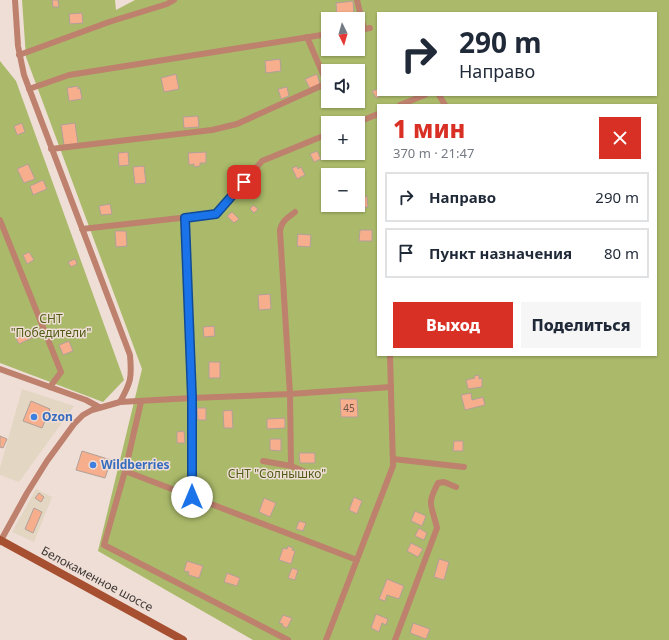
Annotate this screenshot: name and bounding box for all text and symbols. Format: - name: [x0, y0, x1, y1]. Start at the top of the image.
- north arrow: [321, 12, 365, 56]
- map controls: [321, 12, 365, 212]
- text: 290 m: [459, 23, 542, 61]
- icon: right: [393, 28, 445, 80]
- text: Направо: [459, 59, 535, 83]
- button: sound: [321, 64, 365, 108]
- text: 1 мин: [393, 112, 465, 145]
- button: +: [321, 116, 365, 160]
- button: close: [599, 117, 641, 159]
- text: 370 m · 21:47: [393, 144, 474, 162]
- pin: [227, 165, 261, 199]
- button: −: [321, 168, 365, 212]
- icon: arrive: [233, 171, 255, 193]
- icon: right: [395, 186, 417, 208]
- text: Направо: [429, 187, 496, 207]
- text: 290 m: [595, 187, 639, 207]
- icon: arrive: [395, 242, 417, 264]
- text: Пункт назначения: [429, 243, 572, 263]
- text: 80 m: [604, 243, 639, 263]
- button: Выход: [393, 302, 513, 348]
- button: Поделиться: [521, 302, 641, 348]
- park label: СНТ "Победители": [11, 310, 91, 341]
- house number: 45: [343, 401, 355, 415]
- place label: Ozon: [42, 408, 73, 425]
- marker: Ozon: [29, 412, 39, 422]
- place label: Wildberries: [101, 456, 170, 473]
- marker: Wildberries: [88, 460, 98, 470]
- park label: СНТ "Солнышко": [228, 465, 326, 482]
- position arrow: [171, 476, 213, 518]
- street label: Белокаменное шоссе: [38, 542, 156, 615]

